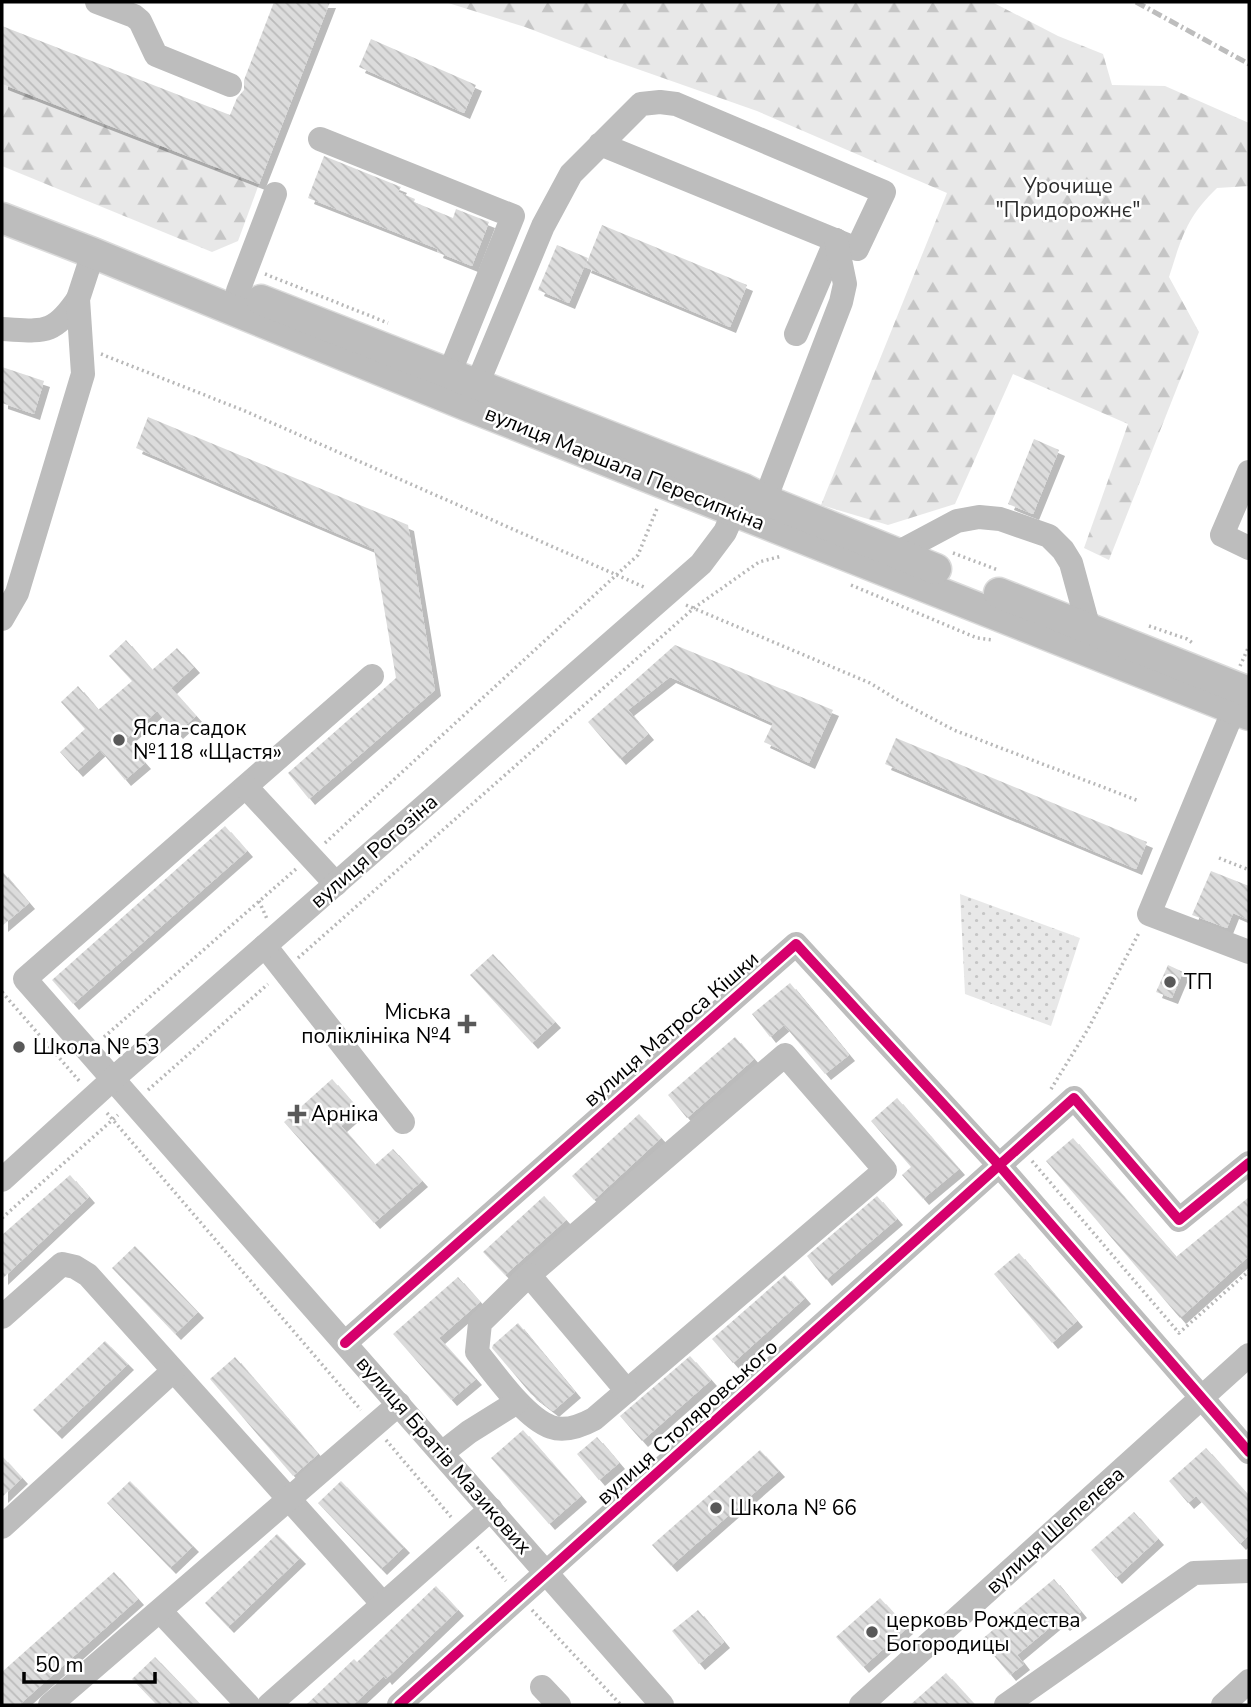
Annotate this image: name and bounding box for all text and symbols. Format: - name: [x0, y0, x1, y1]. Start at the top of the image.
- park label: Урочище "Придорожнє": [996, 172, 1140, 224]
- street label: вулиця Маршала Пересипкіна: [481, 399, 769, 537]
- place label: Ясла-садок №118 «Щастя»: [133, 714, 282, 766]
- marker: Ясла-садок №118 «Щастя»: [111, 732, 127, 748]
- street label: вулиця Рогозіна: [304, 788, 444, 914]
- street label: вулиця Матроса Кішки: [577, 945, 765, 1113]
- place label: ТП: [1184, 968, 1213, 996]
- marker: ТП: [1162, 974, 1178, 990]
- place label: Міська поліклініка №4: [301, 998, 451, 1050]
- marker: Міська поліклініка №4: [457, 1014, 477, 1034]
- place label: Школа № 53: [33, 1033, 160, 1061]
- marker: Школа № 53: [11, 1039, 27, 1055]
- place label: Арніка: [311, 1100, 379, 1128]
- marker: Арніка: [289, 1106, 305, 1122]
- street label: вулиця Столяровського: [590, 1333, 784, 1511]
- street label: вулиця Братів Мазикових: [350, 1350, 538, 1560]
- street label: вулиця Шепелєва: [980, 1460, 1130, 1600]
- place label: Школа № 66: [730, 1494, 857, 1522]
- marker: Школа № 66: [708, 1500, 724, 1516]
- place label: церковь Рождества Богородицы: [886, 1606, 1081, 1658]
- marker: церковь Рождества Богородицы: [864, 1624, 880, 1640]
- scale bar: [24, 1640, 156, 1684]
- text: 50 m: [35, 1651, 84, 1679]

